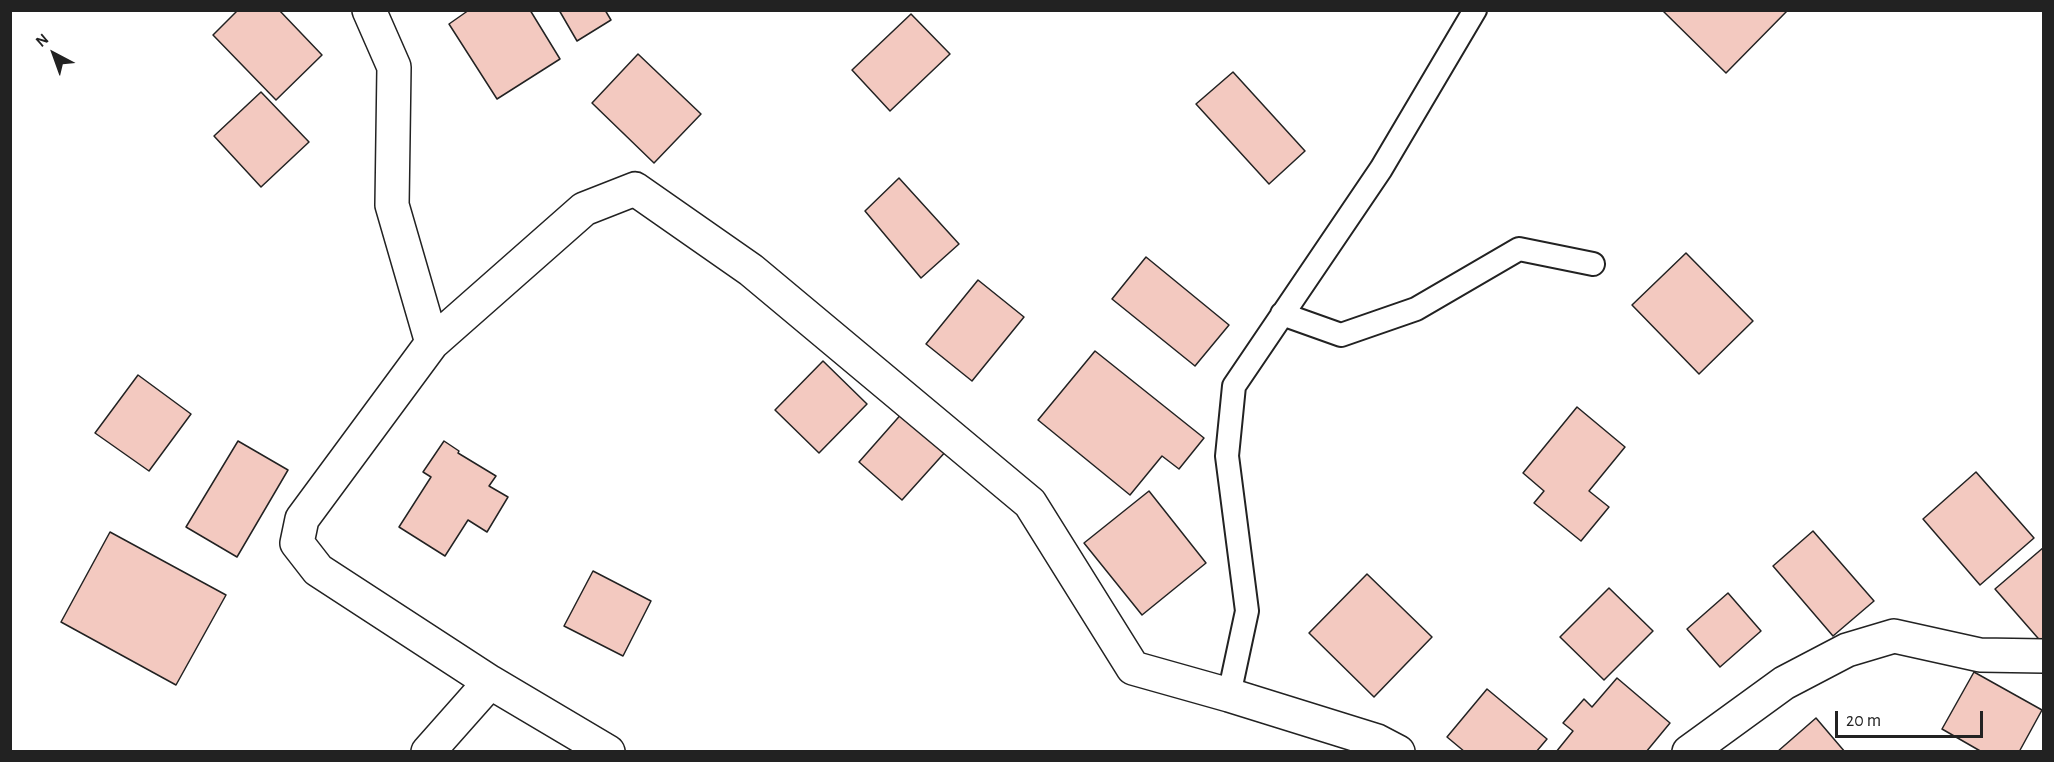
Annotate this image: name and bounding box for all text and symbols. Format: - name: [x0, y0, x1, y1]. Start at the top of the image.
- north arrow: [24, 24, 84, 84]
- text: N: [33, 31, 52, 50]
- scale bar: [1838, 699, 1986, 737]
- text: 20 m: [1846, 712, 1881, 730]

